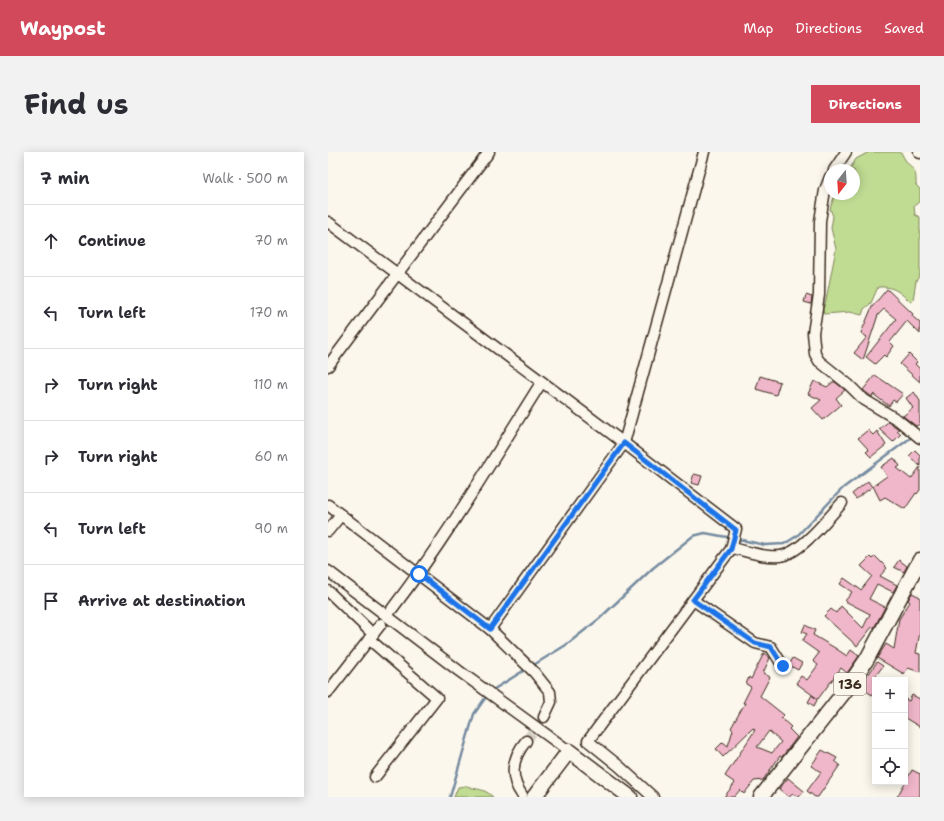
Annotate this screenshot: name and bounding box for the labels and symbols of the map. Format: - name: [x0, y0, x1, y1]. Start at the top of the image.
- north arrow: [824, 164, 860, 200]
- route start: [410, 565, 428, 583]
- route end: [774, 657, 792, 675]
- road number: 136: [834, 673, 866, 695]

